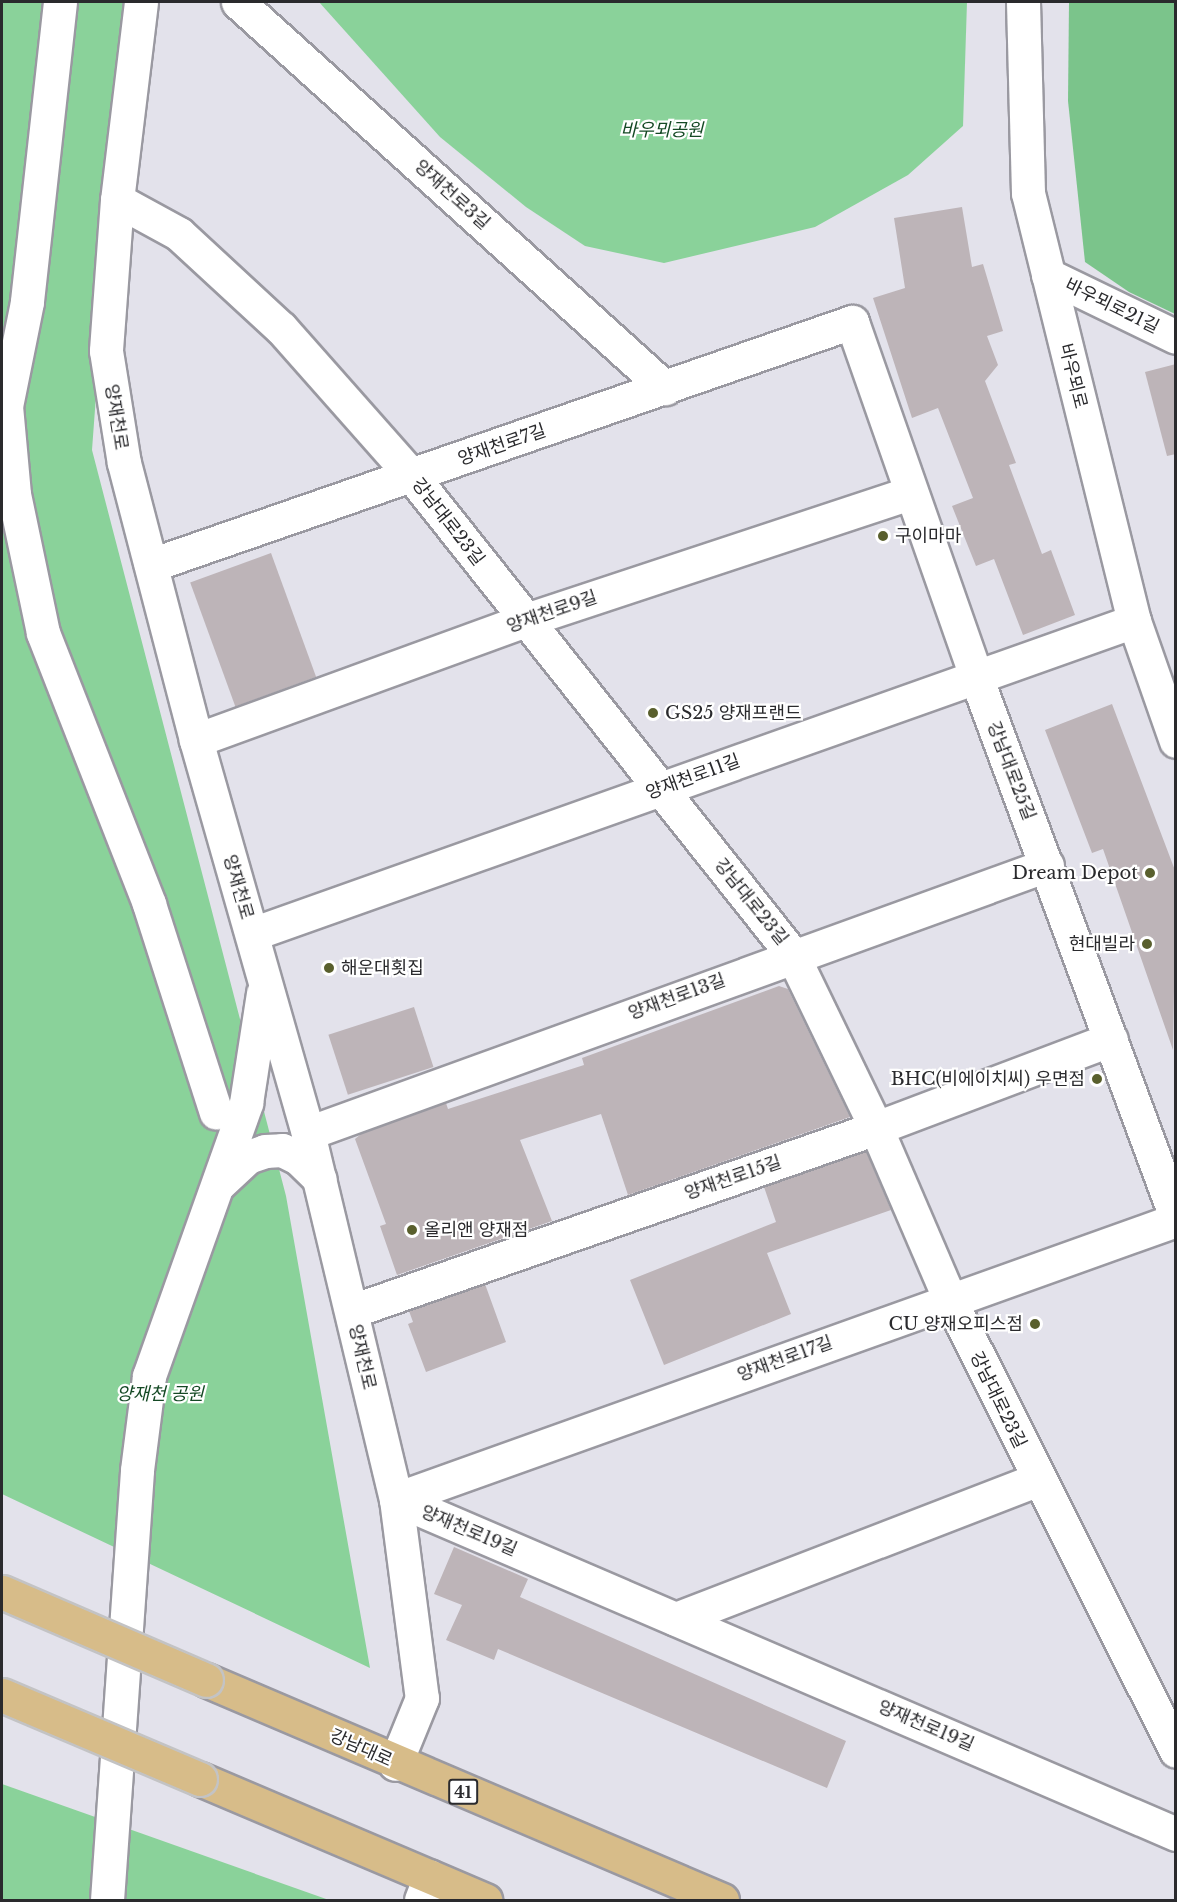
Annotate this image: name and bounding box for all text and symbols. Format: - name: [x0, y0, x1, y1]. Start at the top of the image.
- park label: 바우뫼공원: [621, 119, 703, 141]
- street label: 양재천로3길: [410, 156, 494, 234]
- street label: 바우뫼로21길: [1061, 274, 1163, 338]
- street label: 바우뫼로: [1055, 341, 1091, 411]
- street label: 양재천로: [100, 383, 132, 451]
- street label: 양재천로7길: [455, 420, 549, 470]
- street label: 강남대로23길: [407, 474, 489, 570]
- place label: 구이마마: [895, 525, 961, 547]
- marker: 구이마마: [876, 529, 890, 543]
- street label: 양재천로9길: [504, 586, 600, 638]
- place label: GS25 양재프랜드: [665, 702, 802, 724]
- marker: GS25 양재프랜드: [646, 706, 660, 720]
- street label: 강남대로25길: [982, 719, 1040, 823]
- street label: 양재천로11길: [643, 750, 743, 804]
- street label: 양재천로: [218, 852, 258, 922]
- street label: 강남대로23길: [710, 854, 792, 950]
- place label: Dream Depot: [1012, 862, 1138, 884]
- marker: Dream Depot: [1143, 866, 1157, 880]
- place label: 현대빌라: [1069, 933, 1135, 955]
- marker: 현대빌라: [1140, 937, 1154, 951]
- place label: 해운대횟집: [341, 957, 424, 979]
- marker: 해운대횟집: [322, 961, 336, 975]
- street label: 양재천로13길: [625, 969, 729, 1025]
- place label: BHC(비에이치씨) 우면점: [891, 1068, 1085, 1090]
- marker: BHC(비에이치씨) 우면점: [1090, 1072, 1104, 1086]
- street label: 양재천로15길: [682, 1151, 784, 1205]
- place label: 올리앤 양재점: [424, 1219, 529, 1241]
- marker: 올리앤 양재점: [405, 1223, 419, 1237]
- place label: CU 양재오피스점: [889, 1313, 1023, 1335]
- marker: CU 양재오피스점: [1028, 1317, 1042, 1331]
- street label: 양재천로: [344, 1322, 380, 1392]
- street label: 양재천로17길: [734, 1332, 836, 1386]
- street label: 강남대로23길: [965, 1348, 1031, 1452]
- park label: 양재천 공원: [116, 1383, 204, 1405]
- street label: 양재천로19길: [418, 1501, 520, 1561]
- street label: 양재천로19길: [875, 1696, 977, 1756]
- street label: 강남대로: [326, 1725, 396, 1771]
- road number: 41: [448, 1779, 478, 1805]

